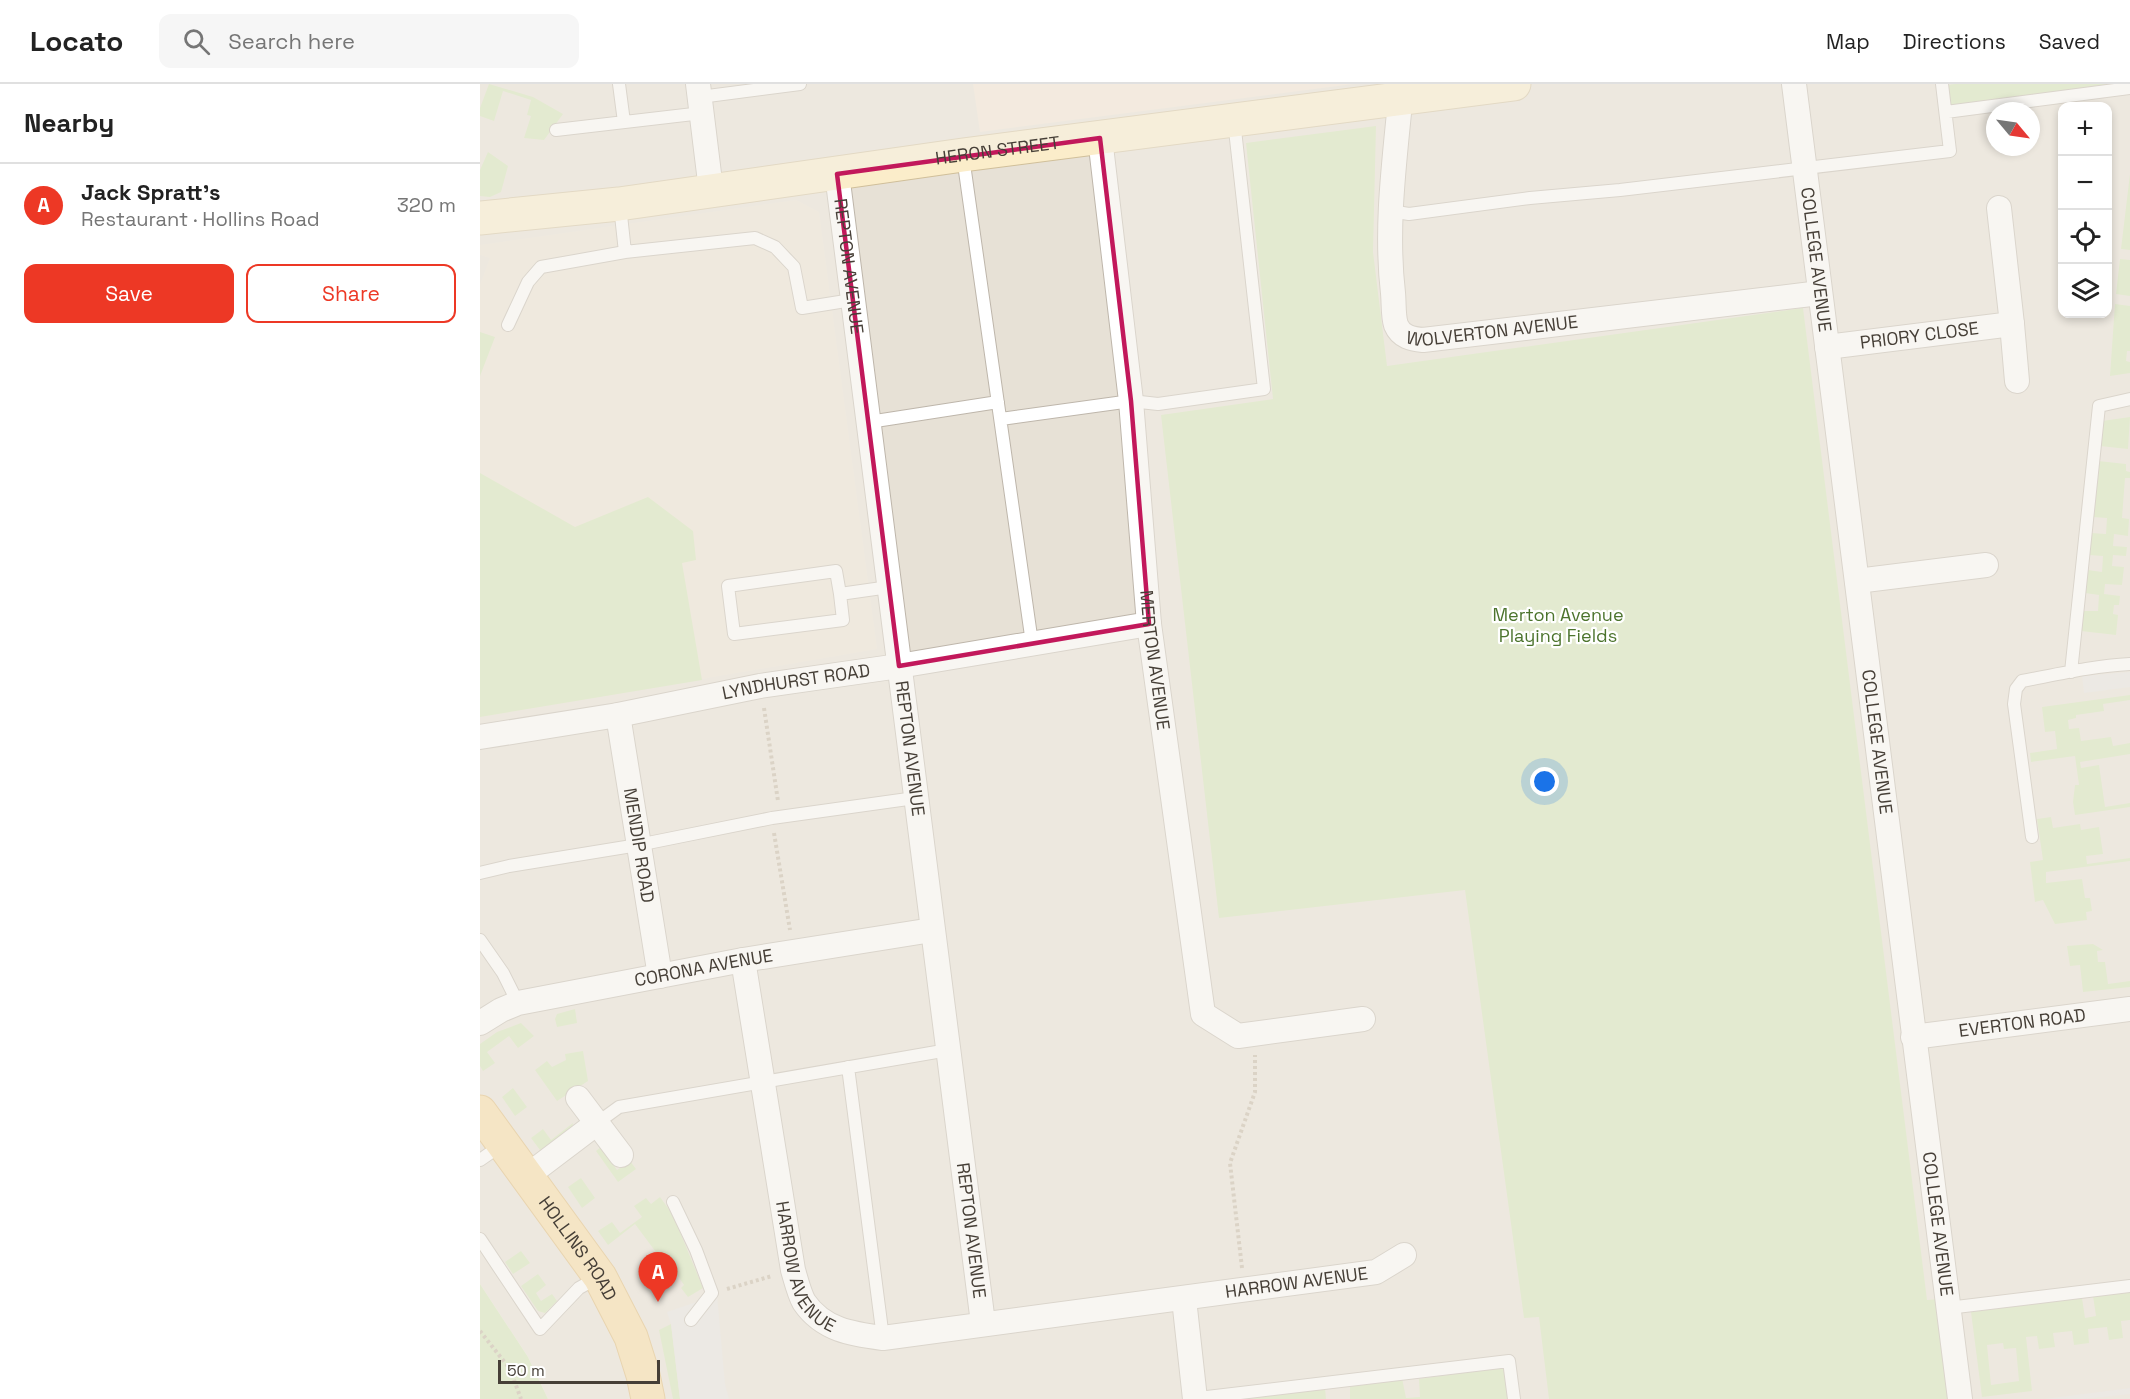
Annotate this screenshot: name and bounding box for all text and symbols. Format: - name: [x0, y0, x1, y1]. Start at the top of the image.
- search box: [159, 14, 579, 68]
- text: Locato: [30, 23, 123, 59]
- icon: search: [180, 25, 213, 58]
- text: Search here: [228, 27, 355, 55]
- text: Map: [1826, 28, 1870, 55]
- text: Directions: [1903, 28, 2006, 55]
- text: Saved: [2039, 28, 2100, 55]
- north arrow: [1986, 102, 2040, 156]
- map controls: [2058, 102, 2112, 318]
- button: +: [2058, 102, 2112, 156]
- text: Nearby: [24, 106, 114, 140]
- street label: HERON STREET: [934, 131, 1061, 170]
- button: −: [2058, 156, 2112, 210]
- text: Jack Spratt's: [81, 178, 221, 206]
- street label: COLLEGE AVENUE: [1796, 186, 1837, 333]
- text: A: [37, 192, 50, 218]
- text: 320 m: [397, 192, 456, 218]
- street label: REPTON AVENUE: [829, 197, 869, 335]
- text: Restaurant · Hollins Road: [81, 206, 320, 232]
- button: locate: [2058, 210, 2112, 264]
- button: Save: [24, 264, 234, 323]
- button: Share: [246, 264, 456, 323]
- button: layers: [2058, 264, 2112, 318]
- street label: WOLVERTON AVENUE: [1404, 310, 1579, 351]
- street label: PRIORY CLOSE: [1859, 316, 1980, 354]
- street label: MERTON AVENUE: [1135, 589, 1176, 732]
- park label: Merton Avenue Playing Fields: [1492, 603, 1624, 647]
- street label: LYNDHURST ROAD: [720, 658, 871, 704]
- street label: COLLEGE AVENUE: [1857, 668, 1898, 815]
- street label: REPTON AVENUE: [890, 679, 930, 817]
- your location: [1530, 767, 1559, 796]
- street label: MENDIP ROAD: [619, 786, 660, 904]
- street label: CORONA AVENUE: [632, 943, 774, 992]
- street label: EVERTON ROAD: [1957, 1003, 2087, 1042]
- street label: COLLEGE AVENUE: [1918, 1150, 1959, 1298]
- street label: REPTON AVENUE: [952, 1161, 992, 1300]
- street label: HOLLINS ROAD: [534, 1191, 622, 1304]
- street label: HARROW AVENUE: [771, 1199, 840, 1337]
- pin: A: [638, 1252, 678, 1302]
- street label: HARROW AVENUE: [1224, 1261, 1369, 1303]
- scale bar: [498, 1357, 660, 1384]
- text: 50 m: [507, 1360, 545, 1381]

